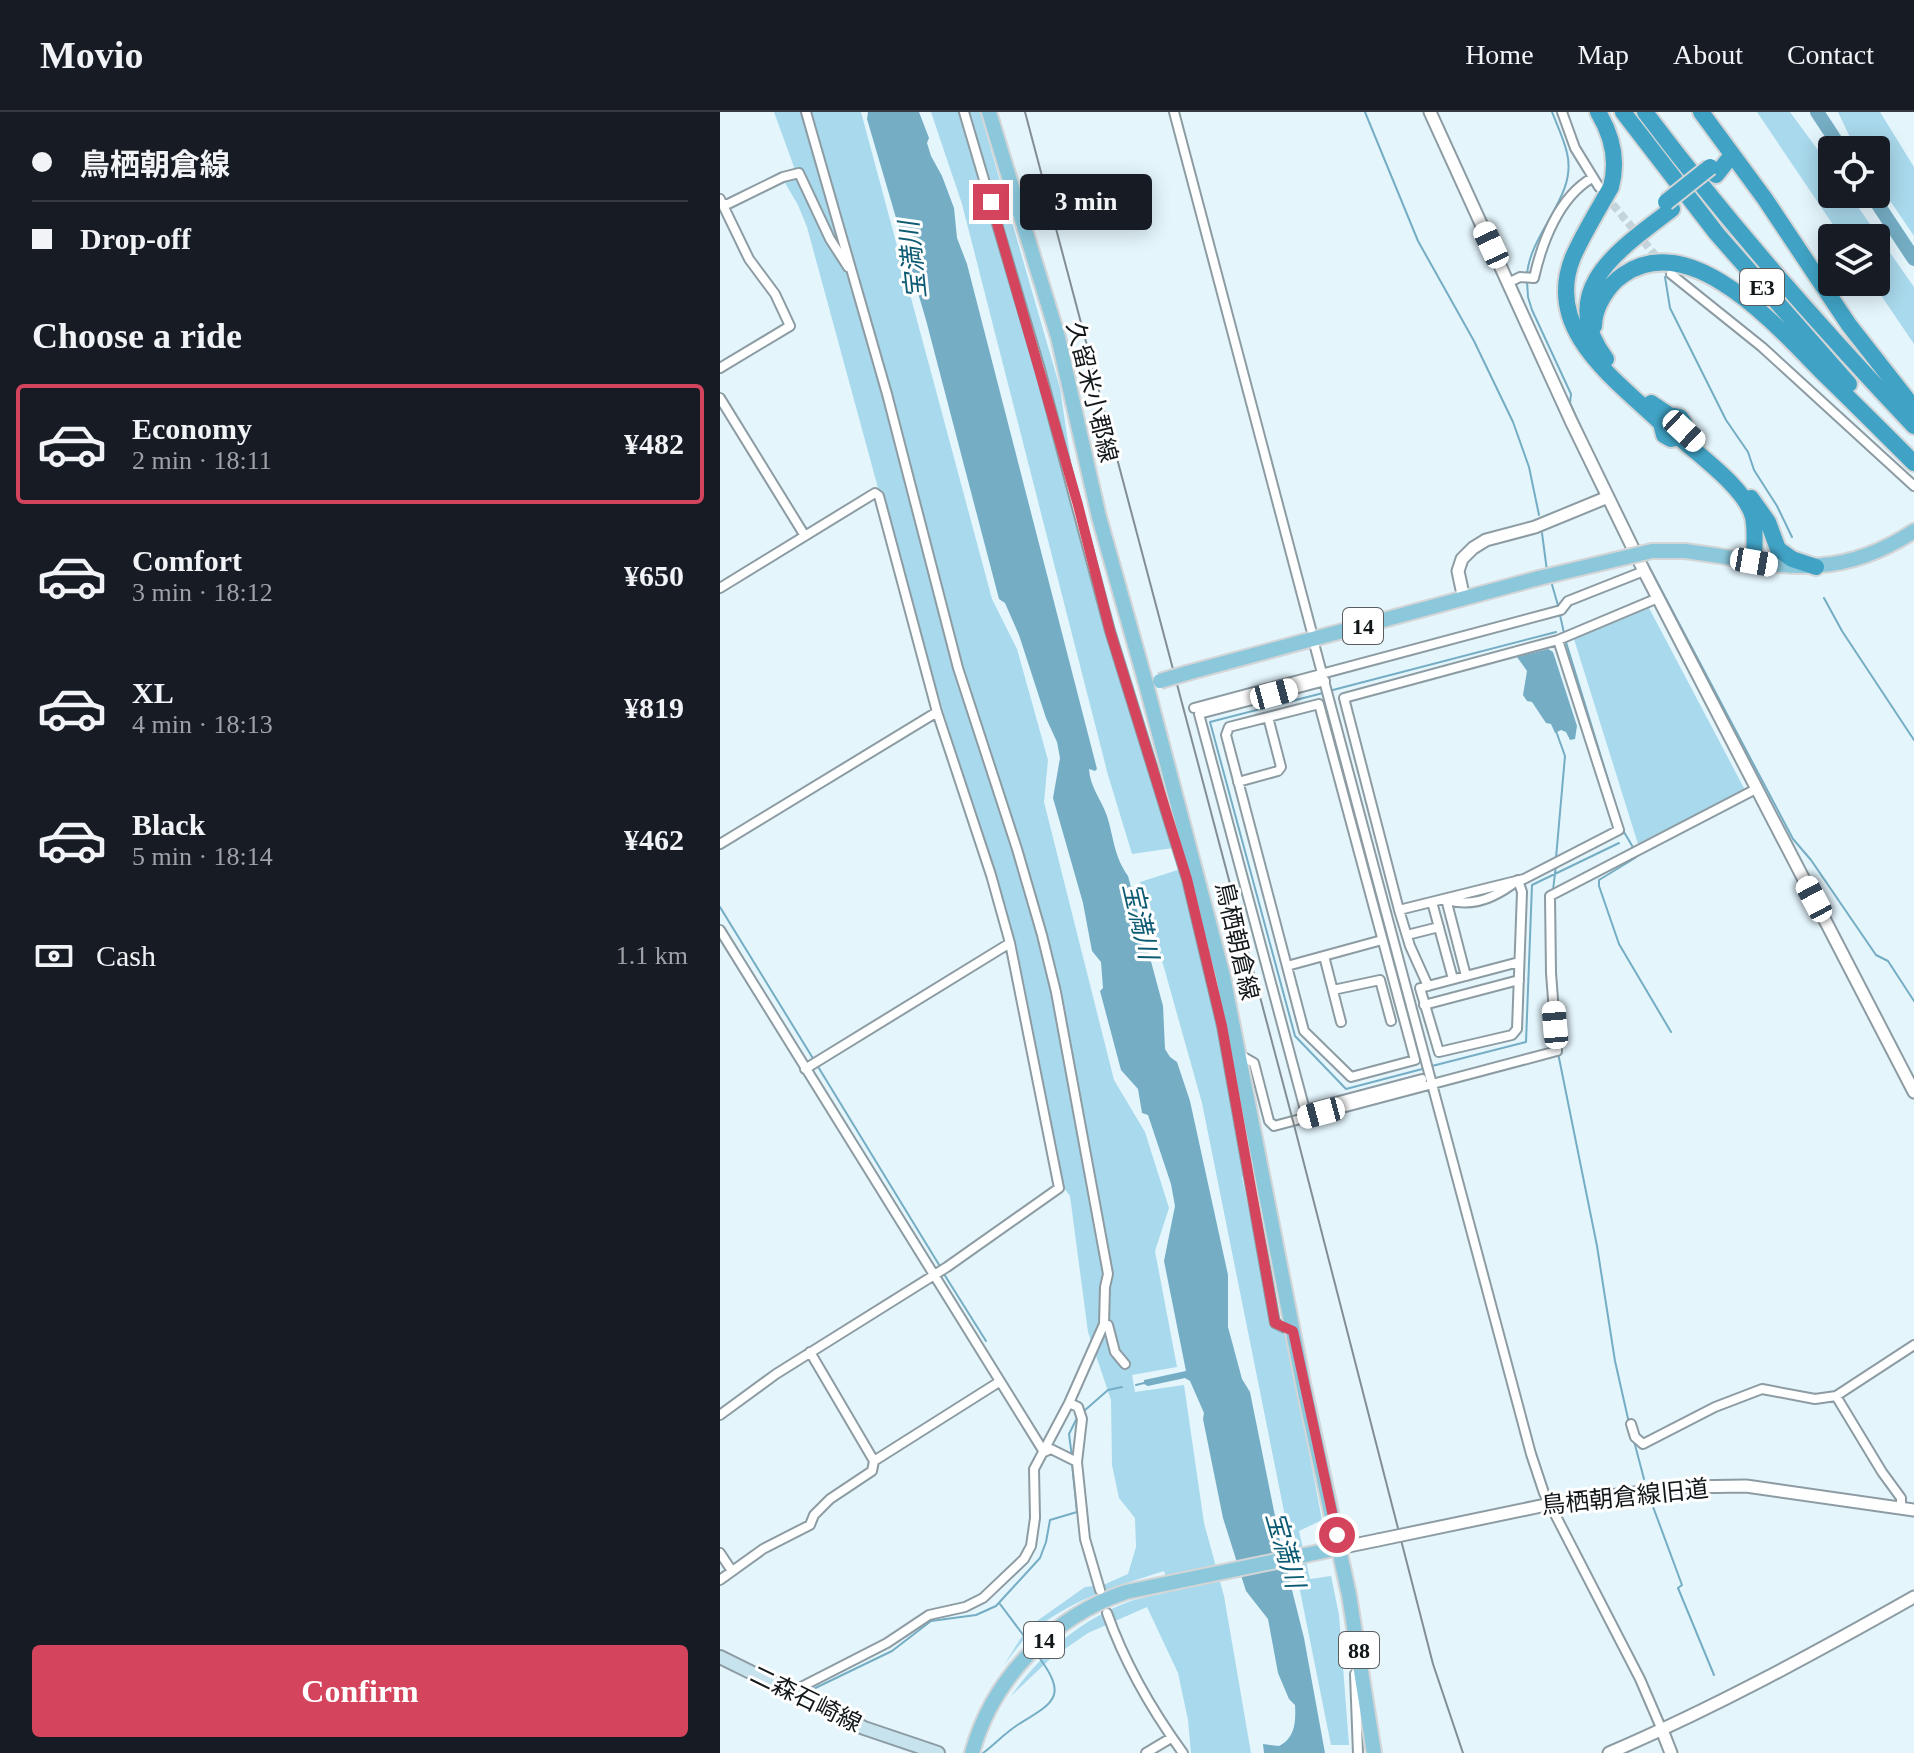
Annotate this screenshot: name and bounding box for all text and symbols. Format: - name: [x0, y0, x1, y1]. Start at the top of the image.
- text: Movio: [40, 34, 143, 76]
- text: Home: [1465, 39, 1534, 70]
- text: Map: [1578, 39, 1629, 70]
- text: About: [1673, 39, 1743, 70]
- text: Contact: [1787, 39, 1874, 70]
- map controls: [1818, 136, 1890, 296]
- button: locate: [1818, 136, 1890, 208]
- text: 鳥栖朝倉線: [80, 148, 230, 181]
- callout: 3 min: [1019, 174, 1151, 230]
- route end: [973, 184, 1009, 220]
- text: 3 min: [1055, 187, 1117, 216]
- water label: 宝満川: [894, 217, 931, 300]
- car: [1470, 218, 1512, 272]
- text: Drop-off: [80, 222, 191, 255]
- button: layers: [1818, 224, 1890, 296]
- road number: E3: [1740, 269, 1784, 305]
- text: Choose a ride: [32, 316, 242, 356]
- street label: 久留米小郡線: [1062, 319, 1122, 465]
- car: [1658, 406, 1710, 456]
- icon: car: [36, 408, 108, 480]
- text: Economy: [132, 412, 252, 445]
- text: ¥482: [624, 427, 684, 460]
- text: 2 min · 18:11: [132, 446, 272, 475]
- icon: car: [36, 540, 108, 612]
- text: Comfort: [132, 544, 242, 577]
- car: [1728, 546, 1780, 578]
- text: ¥650: [624, 559, 684, 592]
- text: 3 min · 18:12: [132, 578, 273, 607]
- road number: 14: [1343, 608, 1383, 644]
- icon: car: [36, 672, 108, 744]
- text: XL: [132, 676, 174, 709]
- car: [1248, 676, 1300, 712]
- text: ¥819: [624, 691, 684, 724]
- text: 4 min · 18:13: [132, 710, 273, 739]
- icon: car: [36, 804, 108, 876]
- text: Black: [132, 808, 205, 841]
- text: ¥462: [624, 823, 684, 856]
- text: 5 min · 18:14: [132, 842, 273, 871]
- car: [1792, 872, 1836, 926]
- water label: 宝満川: [1117, 880, 1164, 965]
- street label: 鳥栖朝倉線: [1211, 880, 1263, 1002]
- icon: cash: [32, 934, 76, 978]
- text: Cash: [96, 939, 156, 972]
- text: 1.1 km: [616, 941, 688, 970]
- car: [1541, 1000, 1569, 1050]
- car: [1295, 1095, 1347, 1131]
- street label: 鳥栖朝倉線旧道: [1540, 1475, 1710, 1519]
- water label: 宝満川: [1260, 1509, 1311, 1594]
- route start: [1319, 1517, 1355, 1553]
- road number: 14: [1024, 1622, 1064, 1658]
- road number: 88: [1339, 1632, 1379, 1668]
- button: Confirm: [32, 1645, 688, 1737]
- street label: 二森石崎線: [746, 1661, 866, 1737]

